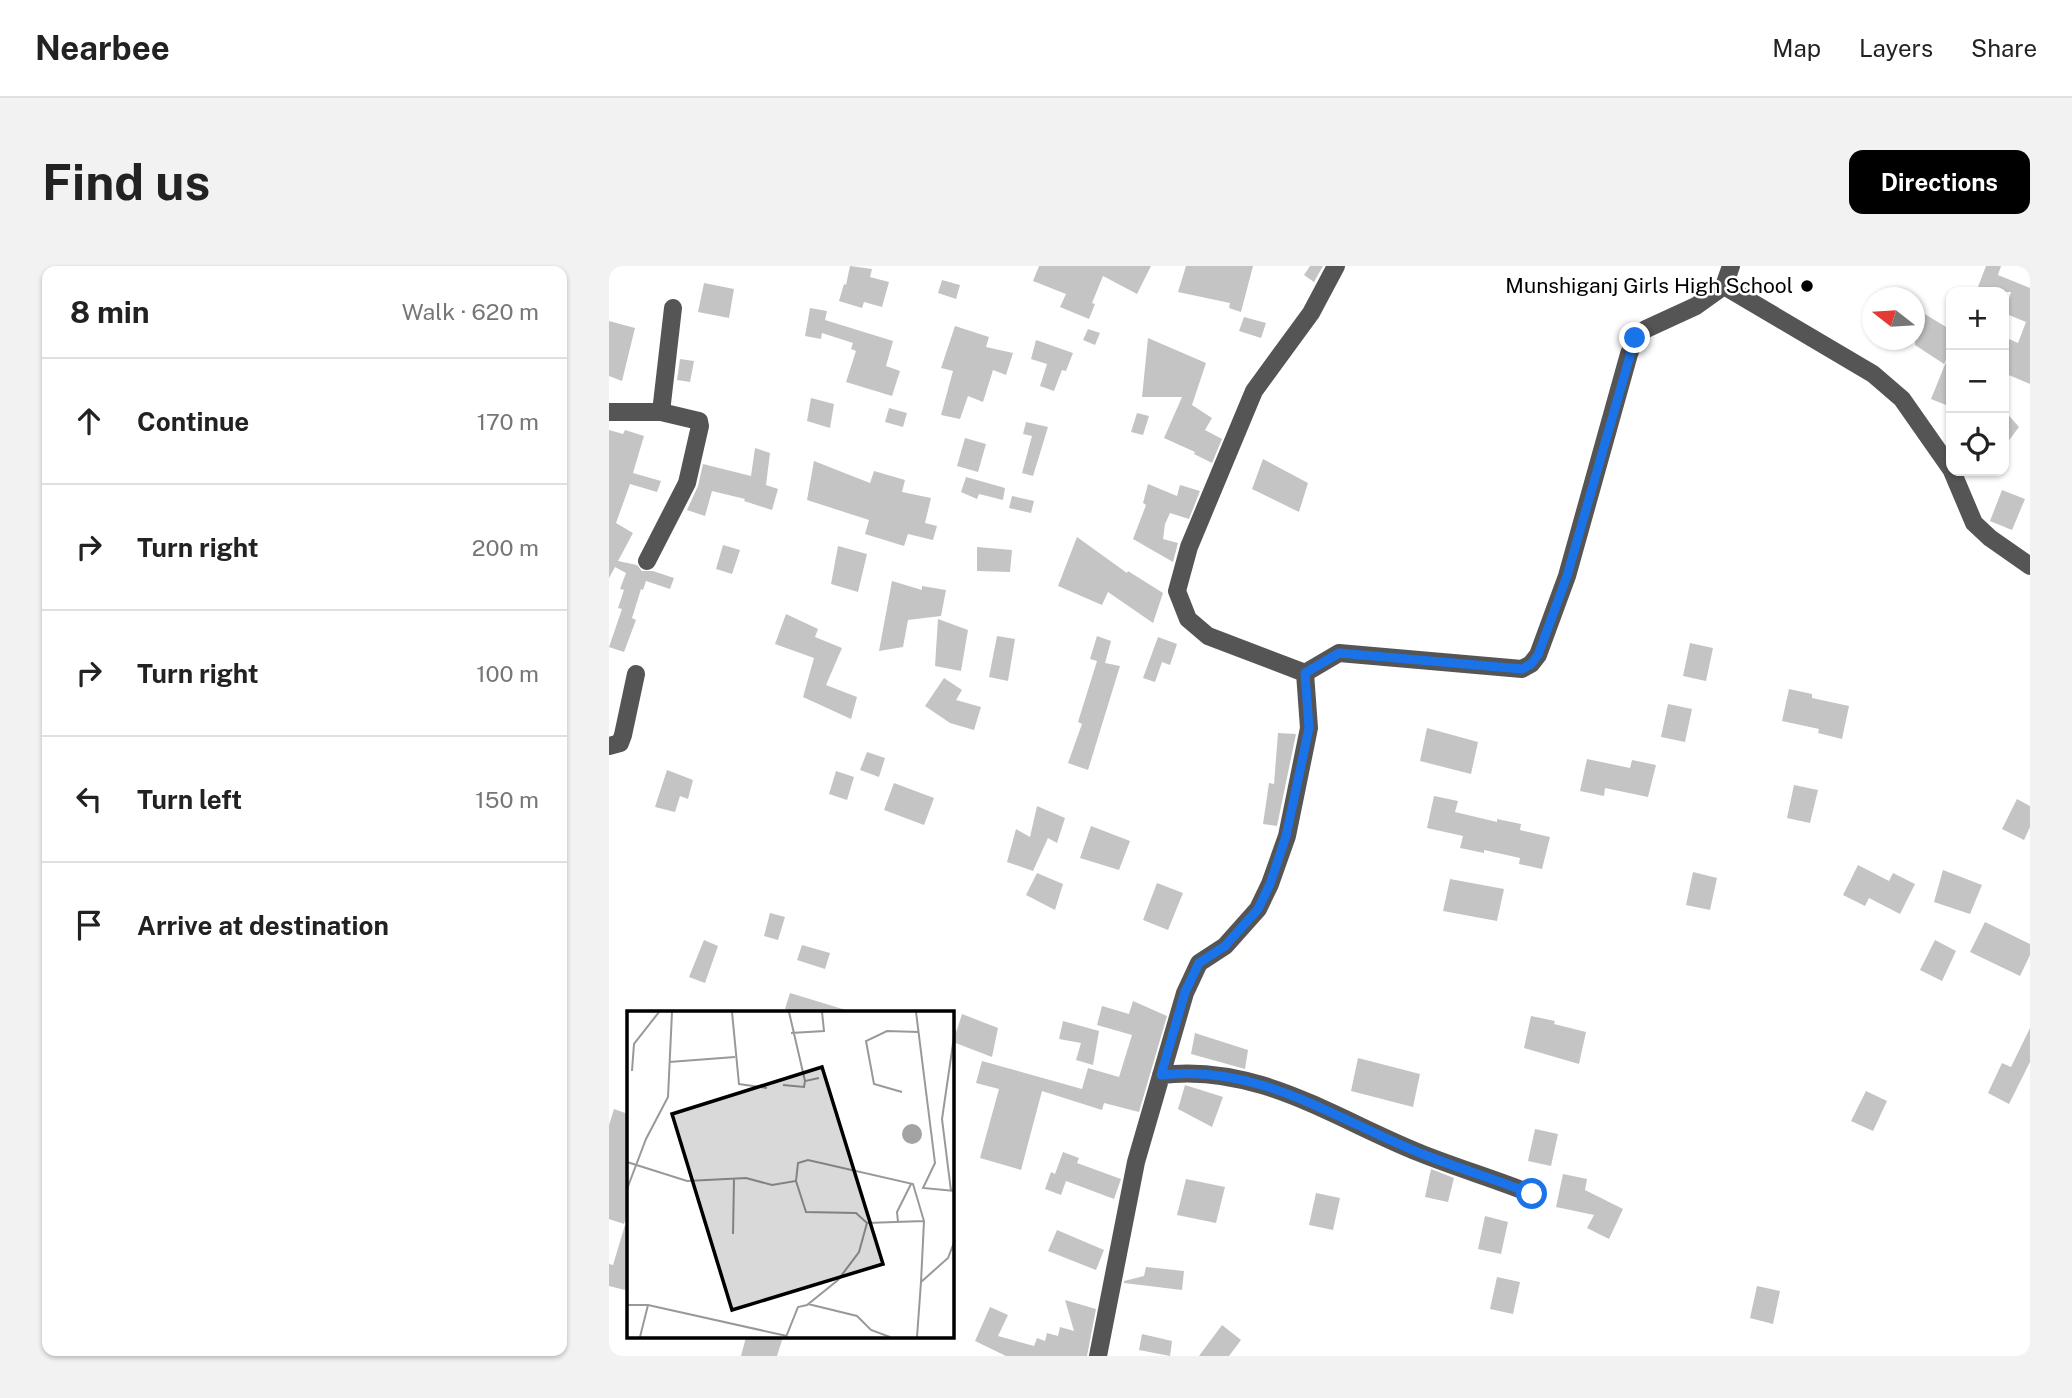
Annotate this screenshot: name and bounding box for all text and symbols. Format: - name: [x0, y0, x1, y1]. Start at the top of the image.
- text: Nearbee: [35, 29, 170, 67]
- text: Map: [1772, 34, 1821, 62]
- text: Layers: [1859, 34, 1933, 62]
- text: Share: [1971, 34, 2037, 62]
- button: Directions: [1849, 150, 2030, 214]
- text: Find us: [42, 153, 210, 211]
- place label: Munshiganj Girls High School: [1505, 273, 1793, 298]
- marker: Munshiganj Girls High School: [1799, 278, 1815, 294]
- north arrow: [1862, 287, 1925, 350]
- map controls: [1946, 287, 2009, 476]
- button: +: [1946, 287, 2009, 350]
- text: 8 min: [70, 294, 150, 330]
- text: Walk · 620 m: [402, 298, 539, 325]
- route end: [1619, 322, 1650, 353]
- button: −: [1946, 350, 2009, 413]
- icon: ahead: [70, 402, 108, 440]
- text: Continue: [137, 406, 249, 437]
- text: 170 m: [477, 408, 539, 435]
- button: locate: [1946, 413, 2009, 476]
- icon: right: [70, 528, 108, 566]
- text: Turn right: [137, 532, 259, 563]
- text: 200 m: [472, 534, 539, 561]
- icon: right: [70, 654, 108, 692]
- text: Turn right: [137, 658, 259, 689]
- text: 100 m: [476, 660, 539, 687]
- icon: left: [70, 780, 108, 818]
- text: Turn left: [137, 784, 242, 815]
- text: 150 m: [475, 786, 539, 813]
- icon: arrive: [70, 906, 108, 944]
- text: Arrive at destination: [137, 910, 389, 941]
- inset map: [627, 1011, 954, 1338]
- route start: [1516, 1178, 1547, 1209]

